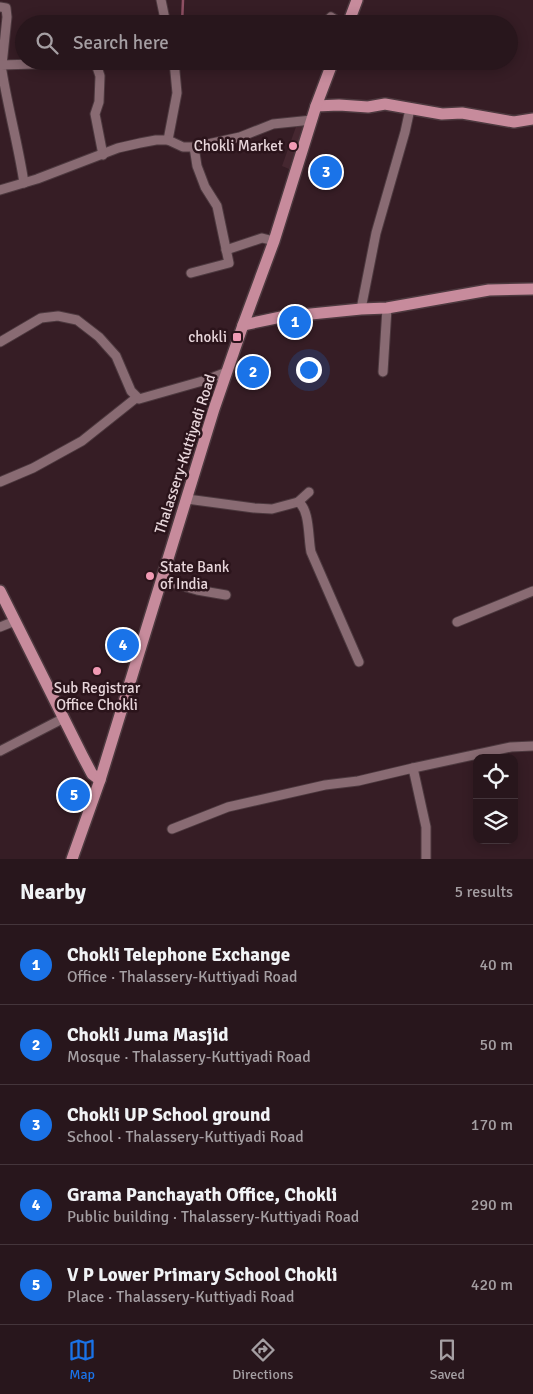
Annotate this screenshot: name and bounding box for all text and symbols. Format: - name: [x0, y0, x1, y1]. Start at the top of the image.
- search box: [15, 15, 518, 70]
- icon: search: [33, 29, 61, 57]
- text: Search here: [73, 31, 169, 55]
- place label: Chokli Market: [194, 137, 283, 155]
- marker: Chokli Market: [287, 140, 299, 152]
- pin: 3: [310, 153, 342, 191]
- pin: 1: [279, 303, 311, 341]
- place label: chokli: [188, 328, 227, 346]
- marker: chokli: [231, 331, 243, 343]
- pin: 2: [237, 353, 269, 391]
- your location: [296, 357, 322, 383]
- street label: Thalassery-Kuttiyadi Road: [151, 372, 219, 536]
- place label: State Bank of India: [160, 558, 230, 593]
- marker: State Bank of India: [144, 570, 156, 582]
- pin: 4: [107, 626, 139, 664]
- marker: Sub Registrar Office Chokli: [91, 665, 103, 677]
- place label: Sub Registrar Office Chokli: [54, 679, 141, 714]
- map controls: [473, 754, 518, 844]
- button: locate: [473, 754, 518, 799]
- pin: 5: [58, 776, 90, 814]
- button: layers: [473, 799, 518, 844]
- text: Nearby: [20, 879, 86, 905]
- text: 5 results: [454, 882, 513, 902]
- text: Chokli Telephone Exchange: [67, 943, 290, 967]
- text: 1: [32, 955, 40, 975]
- text: 40 m: [479, 955, 513, 975]
- text: Office · Thalassery-Kuttiyadi Road: [67, 967, 297, 987]
- text: Chokli Juma Masjid: [67, 1023, 229, 1047]
- text: 2: [32, 1035, 40, 1055]
- text: 50 m: [479, 1035, 513, 1055]
- text: Mosque · Thalassery-Kuttiyadi Road: [67, 1047, 311, 1067]
- text: Chokli UP School ground: [67, 1103, 271, 1127]
- text: 3: [32, 1115, 40, 1135]
- text: 170 m: [471, 1115, 513, 1135]
- text: School · Thalassery-Kuttiyadi Road: [67, 1127, 304, 1147]
- text: Grama Panchayath Office, Chokli: [67, 1183, 337, 1207]
- text: 4: [32, 1195, 40, 1215]
- text: 290 m: [471, 1195, 513, 1215]
- text: Public building · Thalassery-Kuttiyadi Road: [67, 1207, 359, 1227]
- text: V P Lower Primary School Chokli: [67, 1263, 337, 1287]
- text: 5: [32, 1275, 40, 1295]
- text: 420 m: [471, 1275, 513, 1295]
- text: Place · Thalassery-Kuttiyadi Road: [67, 1287, 295, 1307]
- tab: Map: [68, 1336, 96, 1383]
- tab: Directions: [232, 1336, 293, 1383]
- tab: Saved: [430, 1336, 465, 1383]

